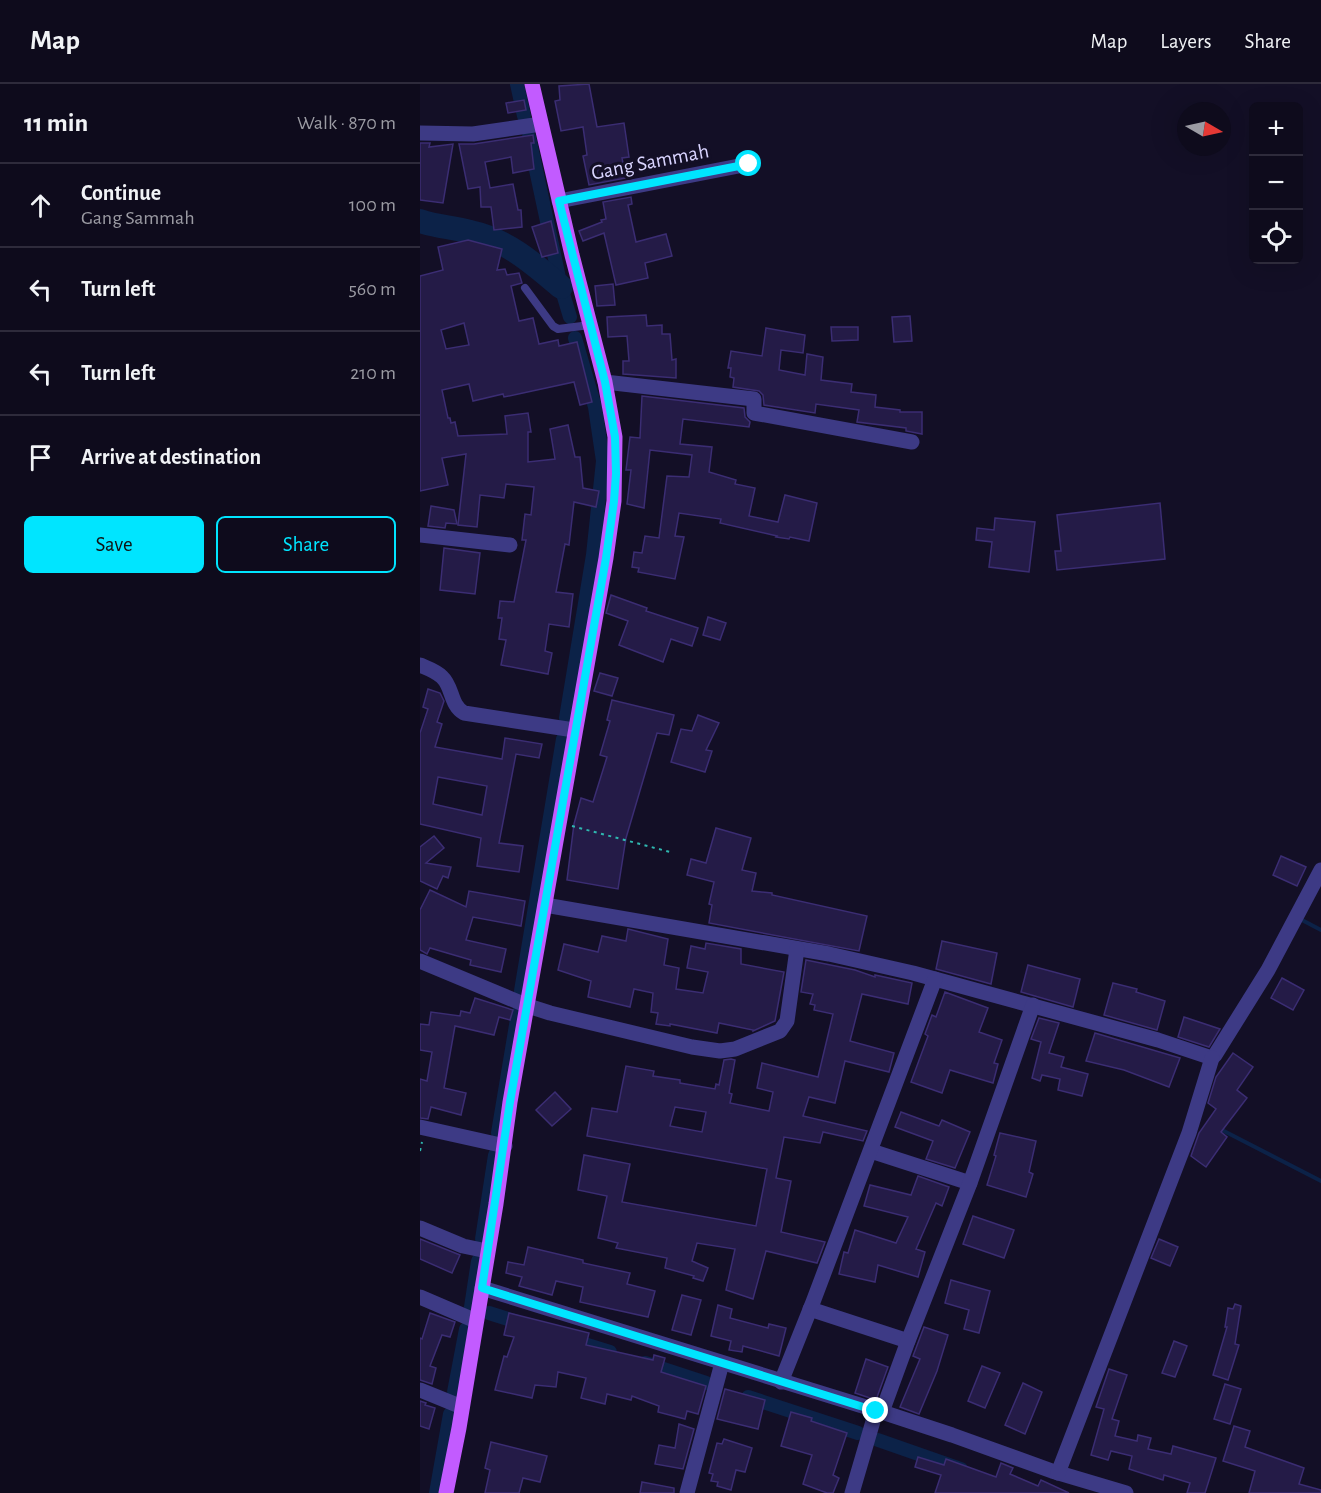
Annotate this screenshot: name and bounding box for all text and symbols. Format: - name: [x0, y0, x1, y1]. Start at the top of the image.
- text: Map: [30, 27, 80, 55]
- text: Map: [1091, 31, 1127, 52]
- text: Layers: [1160, 31, 1211, 52]
- text: Share: [1244, 31, 1291, 52]
- north arrow: [1177, 102, 1231, 156]
- map controls: [1249, 102, 1303, 264]
- button: +: [1249, 102, 1303, 156]
- text: 11 min: [24, 110, 88, 136]
- text: Walk · 870 m: [297, 113, 396, 133]
- street label: Gang Sammah: [589, 140, 711, 184]
- route start: [735, 150, 761, 176]
- button: −: [1249, 156, 1303, 210]
- text: Continue: [81, 182, 161, 204]
- icon: ahead: [24, 189, 57, 222]
- text: 100 m: [349, 195, 396, 215]
- text: Gang Sammah: [81, 208, 195, 228]
- button: locate: [1249, 210, 1303, 264]
- icon: left: [24, 273, 57, 306]
- text: Turn left: [81, 278, 155, 300]
- text: 560 m: [348, 279, 396, 299]
- icon: left: [24, 357, 57, 390]
- text: Turn left: [81, 362, 155, 384]
- text: 210 m: [350, 363, 396, 383]
- icon: arrive: [24, 441, 57, 474]
- text: Arrive at destination: [81, 446, 261, 468]
- button: Save: [24, 516, 204, 573]
- button: Share: [216, 516, 396, 573]
- route end: [862, 1397, 888, 1423]

